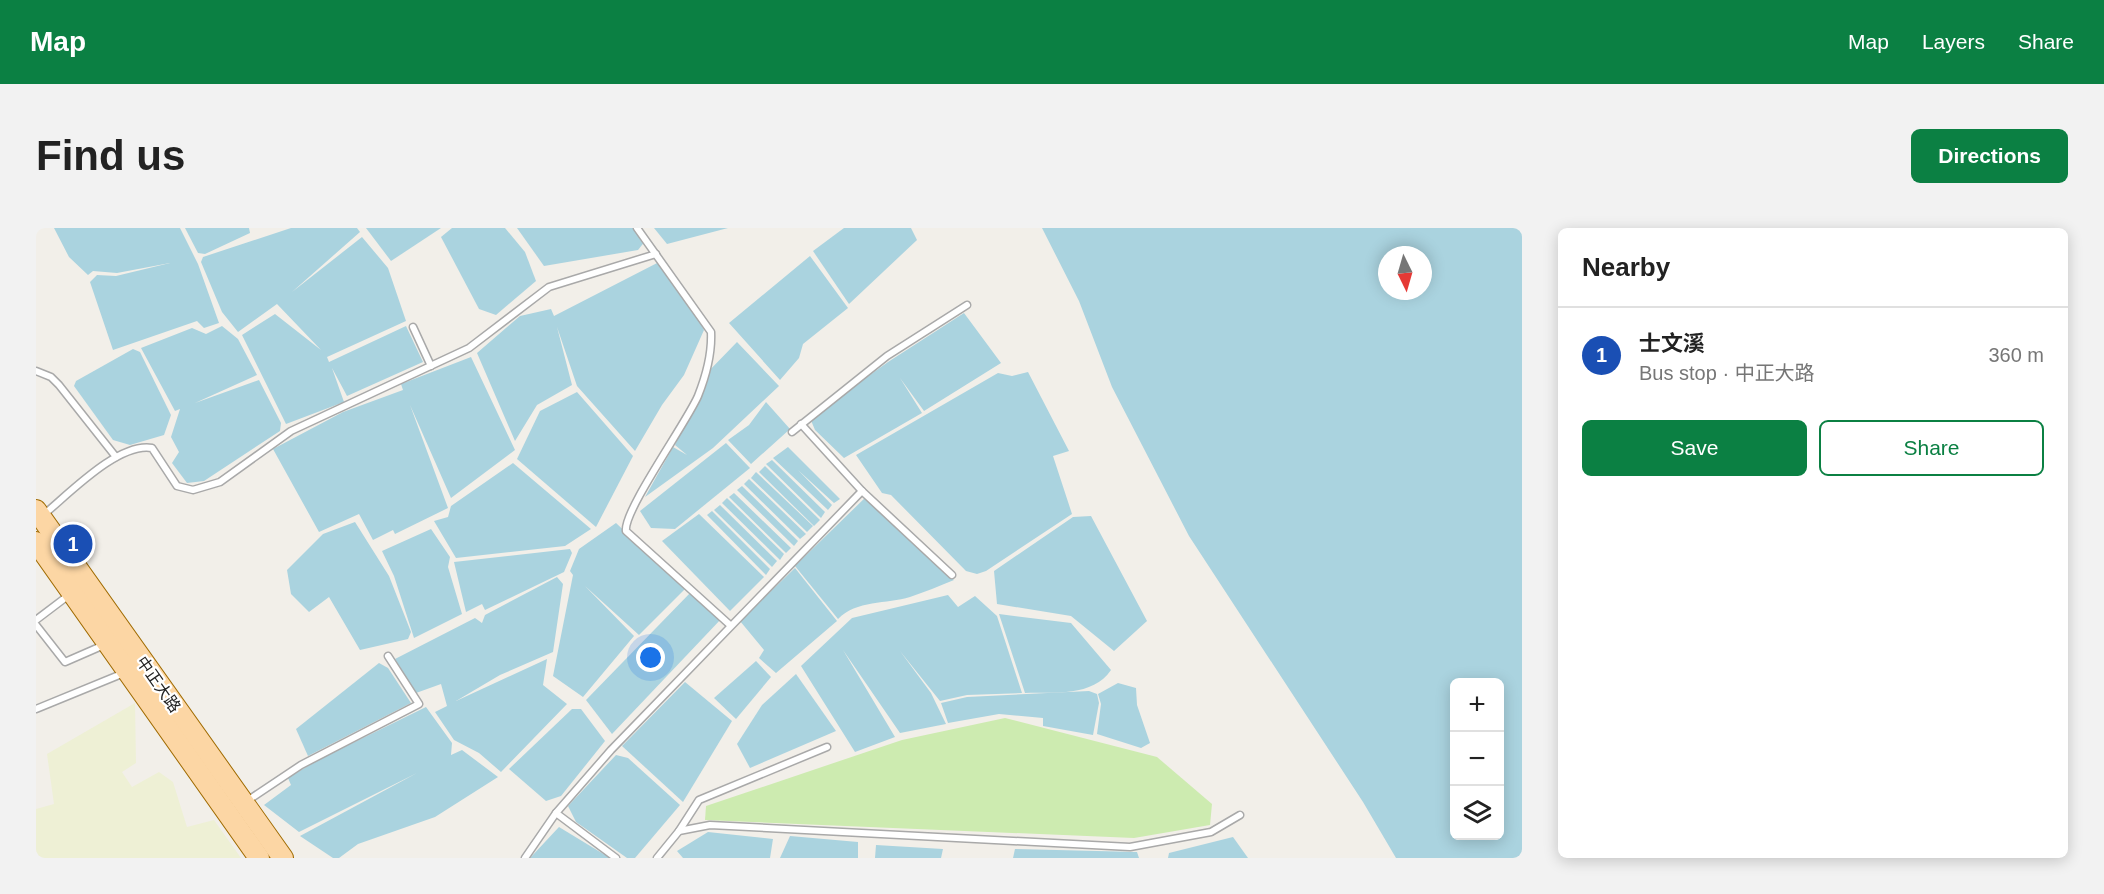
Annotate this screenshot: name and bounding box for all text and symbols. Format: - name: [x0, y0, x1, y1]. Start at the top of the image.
- text: Map: [30, 26, 86, 57]
- text: Map: [1848, 30, 1889, 53]
- text: Layers: [1922, 30, 1985, 53]
- text: Share: [2018, 30, 2074, 53]
- button: Directions: [1911, 129, 2068, 183]
- text: Find us: [36, 132, 185, 179]
- north arrow: [1378, 246, 1432, 300]
- text: Nearby: [1582, 252, 1670, 282]
- text: 士文溪: [1639, 331, 1705, 356]
- text: 1: [1596, 344, 1607, 366]
- text: 360 m: [1988, 344, 2044, 366]
- text: Bus stop · 中正大路: [1639, 362, 1815, 384]
- button: Save: [1582, 420, 1807, 476]
- button: Share: [1819, 420, 2044, 476]
- pin: 1: [54, 522, 93, 566]
- your location: [636, 643, 665, 672]
- street label: 中正大路: [133, 653, 184, 715]
- map controls: [1450, 678, 1504, 840]
- button: +: [1450, 678, 1504, 732]
- button: −: [1450, 732, 1504, 786]
- button: layers: [1450, 786, 1504, 840]

